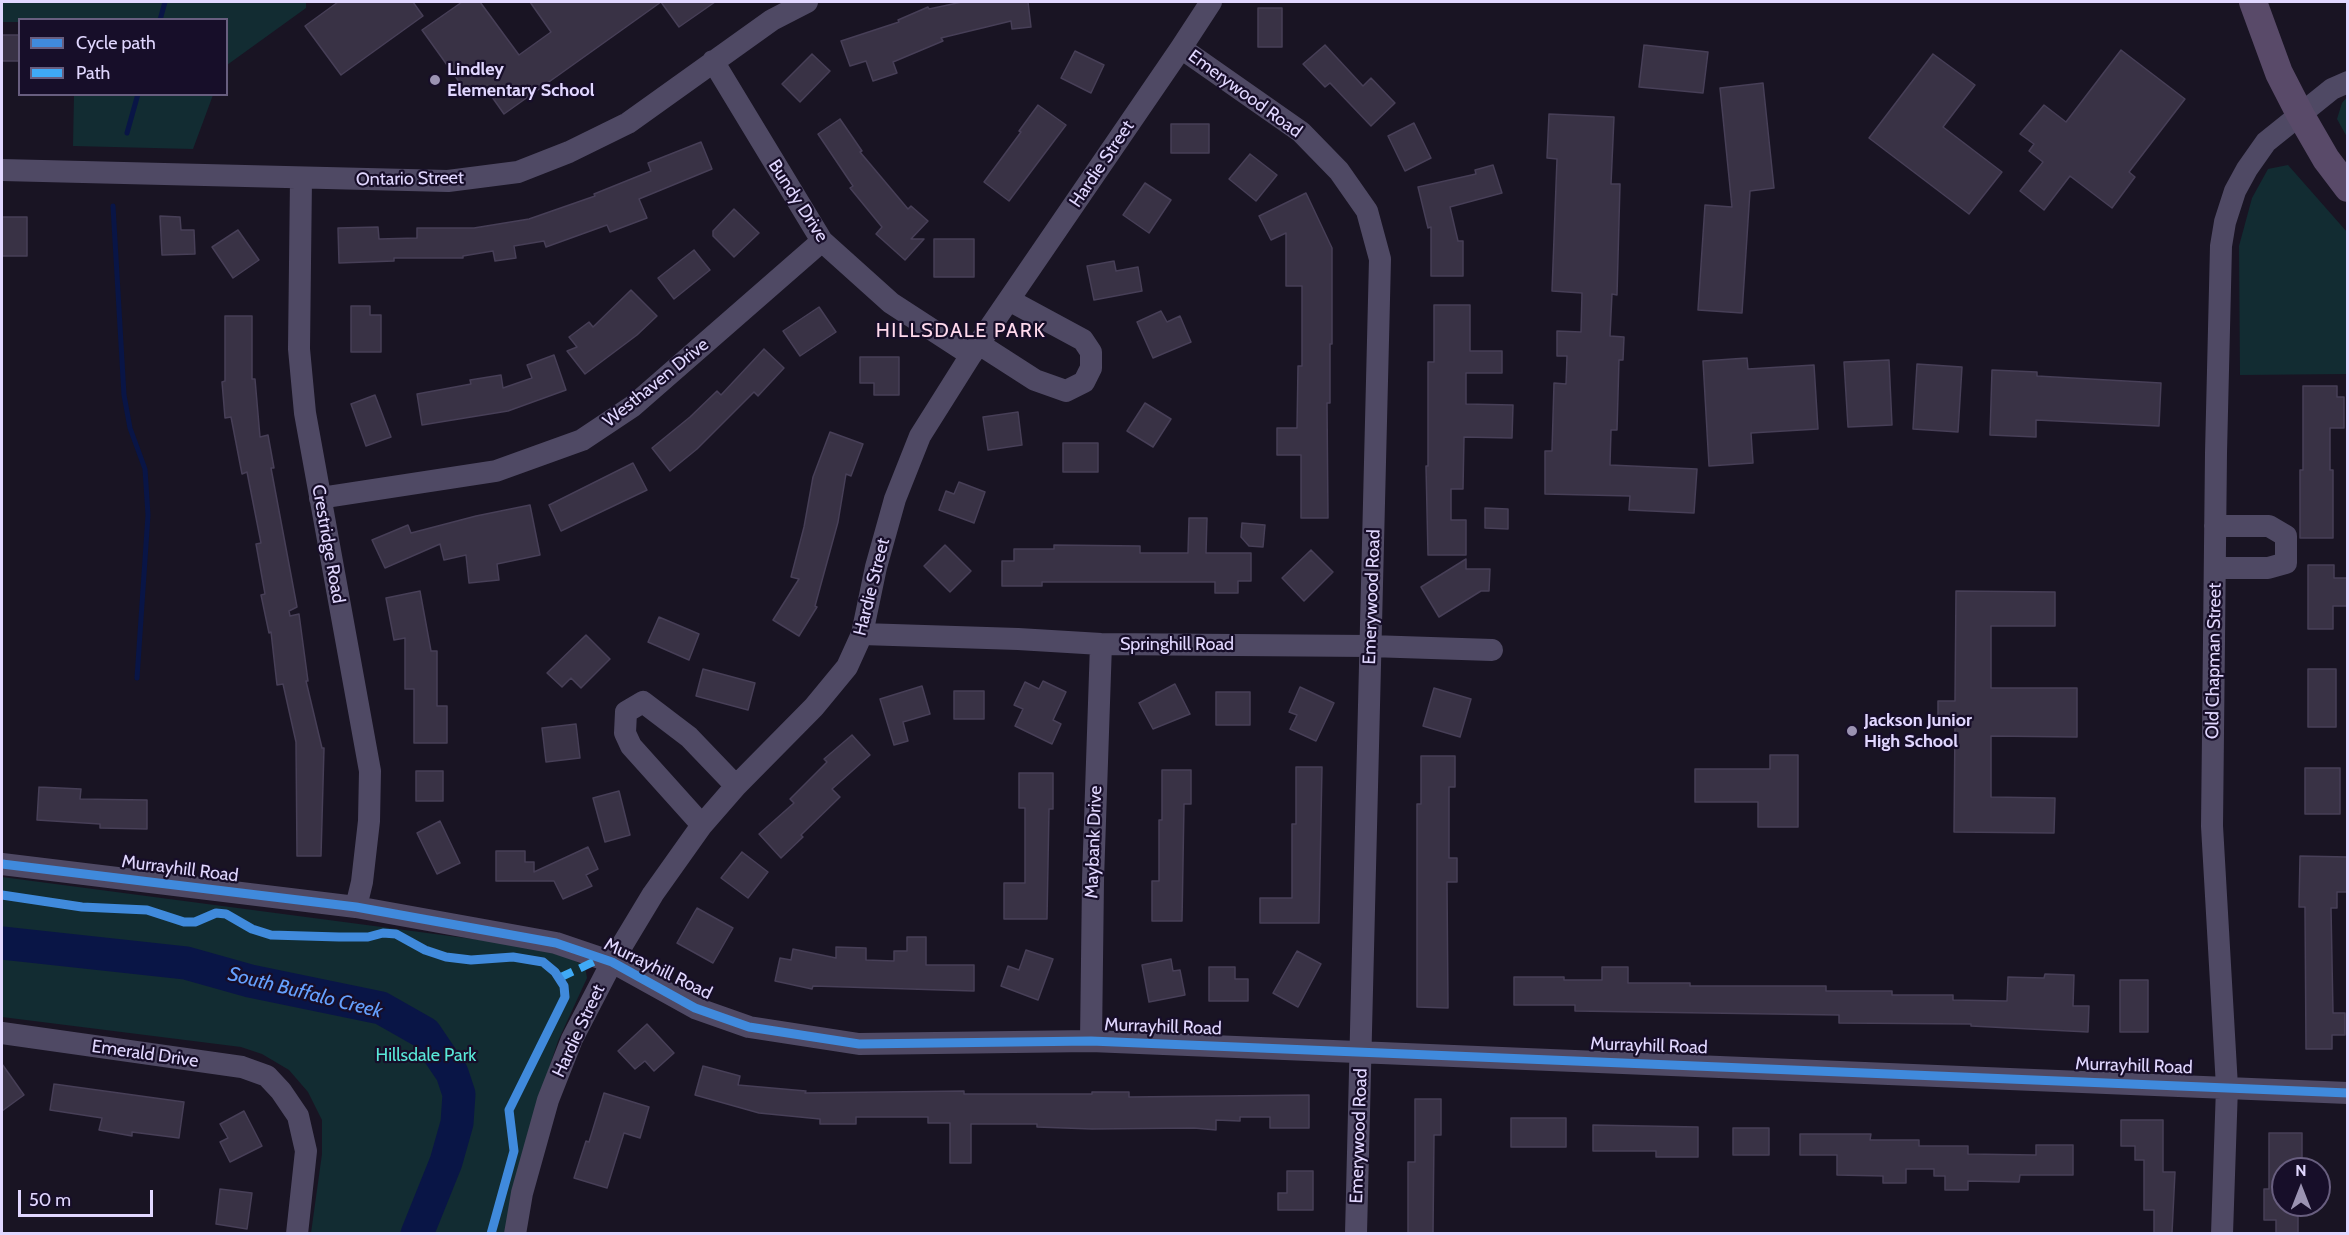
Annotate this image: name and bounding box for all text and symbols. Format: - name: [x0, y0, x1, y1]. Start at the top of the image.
- legend: [18, 18, 228, 96]
- text: Cycle path: [76, 32, 156, 54]
- street label: Emerywood Road: [1184, 45, 1306, 143]
- place label: Lindley Elementary School: [447, 59, 594, 101]
- text: Path: [76, 62, 110, 84]
- marker: Lindley Elementary School: [428, 73, 442, 87]
- street label: Hardie Street: [1065, 117, 1139, 211]
- street label: Bundy Drive: [763, 156, 833, 246]
- street label: Ontario Street: [356, 167, 464, 191]
- district label: HILLSDALE PARK: [876, 319, 1046, 343]
- street label: Westhaven Drive: [599, 334, 713, 432]
- street label: Crestridge Road: [307, 483, 349, 605]
- street label: Emerywood Road: [1359, 529, 1385, 665]
- street label: Hardie Street: [849, 536, 895, 638]
- street label: Old Chapman Street: [2202, 583, 2226, 739]
- street label: Springhill Road: [1120, 634, 1234, 656]
- place label: Jackson Junior High School: [1864, 710, 1972, 752]
- marker: Jackson Junior High School: [1845, 724, 1859, 738]
- street label: Maybank Drive: [1081, 785, 1107, 899]
- street label: Murrayhill Road: [120, 851, 240, 887]
- street label: Murrayhill Road: [600, 934, 716, 1004]
- water label: South Buffalo Creek: [225, 962, 385, 1024]
- street label: Hardie Street: [548, 981, 610, 1081]
- street label: Murrayhill Road: [1104, 1014, 1222, 1040]
- street label: Murrayhill Road: [1590, 1033, 1708, 1059]
- street label: Emerald Drive: [90, 1036, 200, 1072]
- park label: Hillsdale Park: [376, 1045, 476, 1067]
- street label: Murrayhill Road: [2075, 1053, 2193, 1079]
- street label: Emerywood Road: [1346, 1068, 1372, 1204]
- north arrow: [2271, 1157, 2331, 1217]
- text: N: [2295, 1161, 2307, 1180]
- scale bar: [21, 1178, 156, 1216]
- text: 50 m: [29, 1189, 71, 1211]

